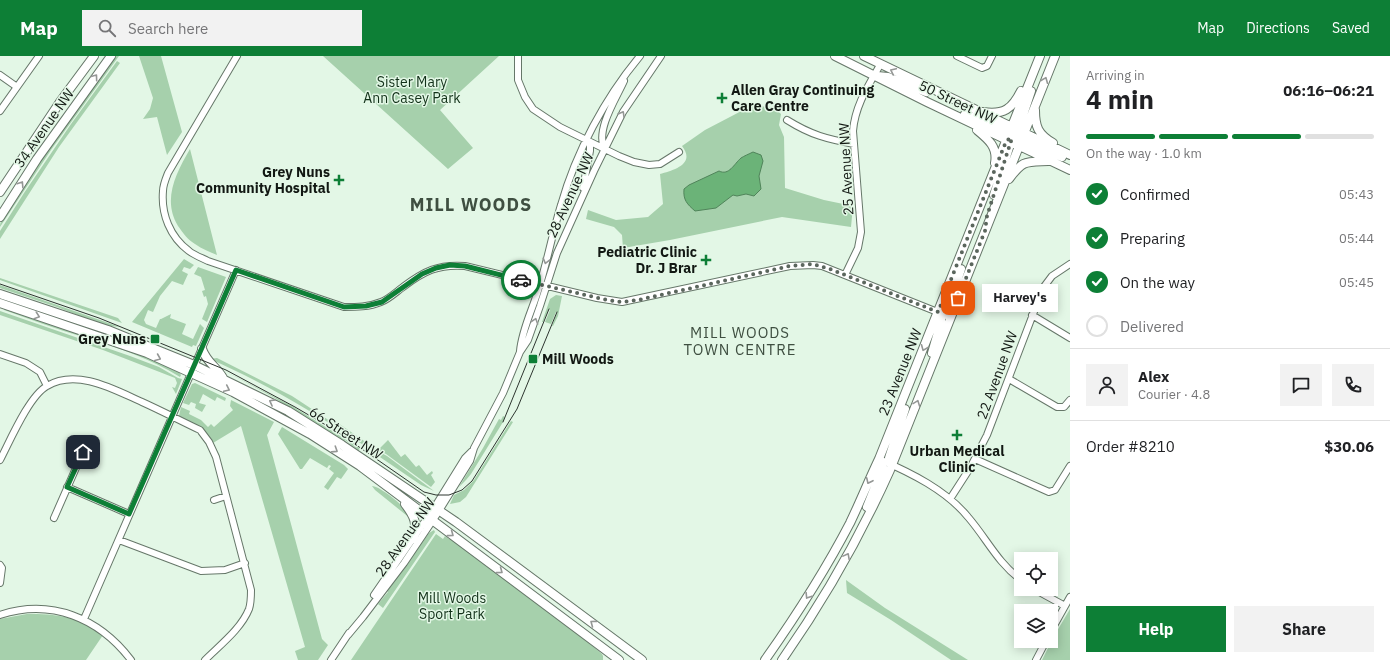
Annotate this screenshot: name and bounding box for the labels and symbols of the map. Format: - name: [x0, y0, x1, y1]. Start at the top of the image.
- one-way arrow: [890, 68, 897, 76]
- park label: Sister Mary Ann Casey Park: [363, 73, 461, 107]
- one-way arrow: [91, 75, 98, 82]
- street label: 50 Street NW: [916, 76, 1000, 128]
- one-way arrow: [1040, 77, 1048, 84]
- place label: Allen Gray Continuing Care Centre: [731, 81, 874, 115]
- street label: 34 Avenue NW: [10, 85, 78, 171]
- marker: Allen Gray Continuing Care Centre: [716, 92, 728, 104]
- one-way arrow: [618, 111, 625, 118]
- street label: 25 Avenue NW: [835, 122, 857, 216]
- street label: 28 Avenue NW: [542, 149, 598, 241]
- place label: Grey Nuns Community Hospital: [196, 163, 330, 197]
- marker: Grey Nuns Community Hospital: [333, 174, 345, 186]
- one-way arrow: [16, 181, 24, 188]
- district label: MILL WOODS: [410, 193, 532, 216]
- place label: Pediatric Clinic Dr. J Brar: [597, 243, 697, 277]
- marker: Pediatric Clinic Dr. J Brar: [700, 254, 712, 266]
- one-way arrow: [542, 258, 551, 265]
- courier: [501, 260, 541, 300]
- pin: [941, 281, 975, 315]
- callout: Harvey's: [982, 284, 1058, 312]
- one-way arrow: [33, 311, 40, 319]
- one-way arrow: [530, 317, 539, 324]
- district label: MILL WOODS TOWN CENTRE: [683, 323, 797, 359]
- street label: 23 Avenue NW: [874, 325, 926, 418]
- street label: 22 Avenue NW: [973, 328, 1021, 422]
- place label: Grey Nuns: [78, 330, 146, 348]
- marker: Grey Nuns: [149, 333, 161, 345]
- one-way arrow: [920, 345, 928, 352]
- place label: Mill Woods: [542, 350, 614, 368]
- marker: Mill Woods: [527, 353, 539, 365]
- one-way arrow: [155, 354, 162, 362]
- one-way arrow: [222, 384, 230, 392]
- one-way arrow: [912, 399, 920, 406]
- one-way arrow: [269, 400, 276, 407]
- street label: 66 Street NW: [306, 403, 387, 464]
- marker: Urban Medical Clinic: [951, 429, 963, 441]
- pin: [66, 435, 100, 469]
- place label: Urban Medical Clinic: [910, 442, 1004, 476]
- one-way arrow: [331, 445, 338, 452]
- one-way arrow: [866, 477, 874, 485]
- street label: 28 Avenue NW: [371, 494, 439, 580]
- one-way arrow: [447, 529, 454, 537]
- one-way arrow: [843, 552, 850, 560]
- one-way arrow: [496, 566, 503, 573]
- park label: Mill Woods Sport Park: [418, 589, 486, 623]
- one-way arrow: [805, 592, 813, 599]
- one-way arrow: [590, 621, 597, 628]

